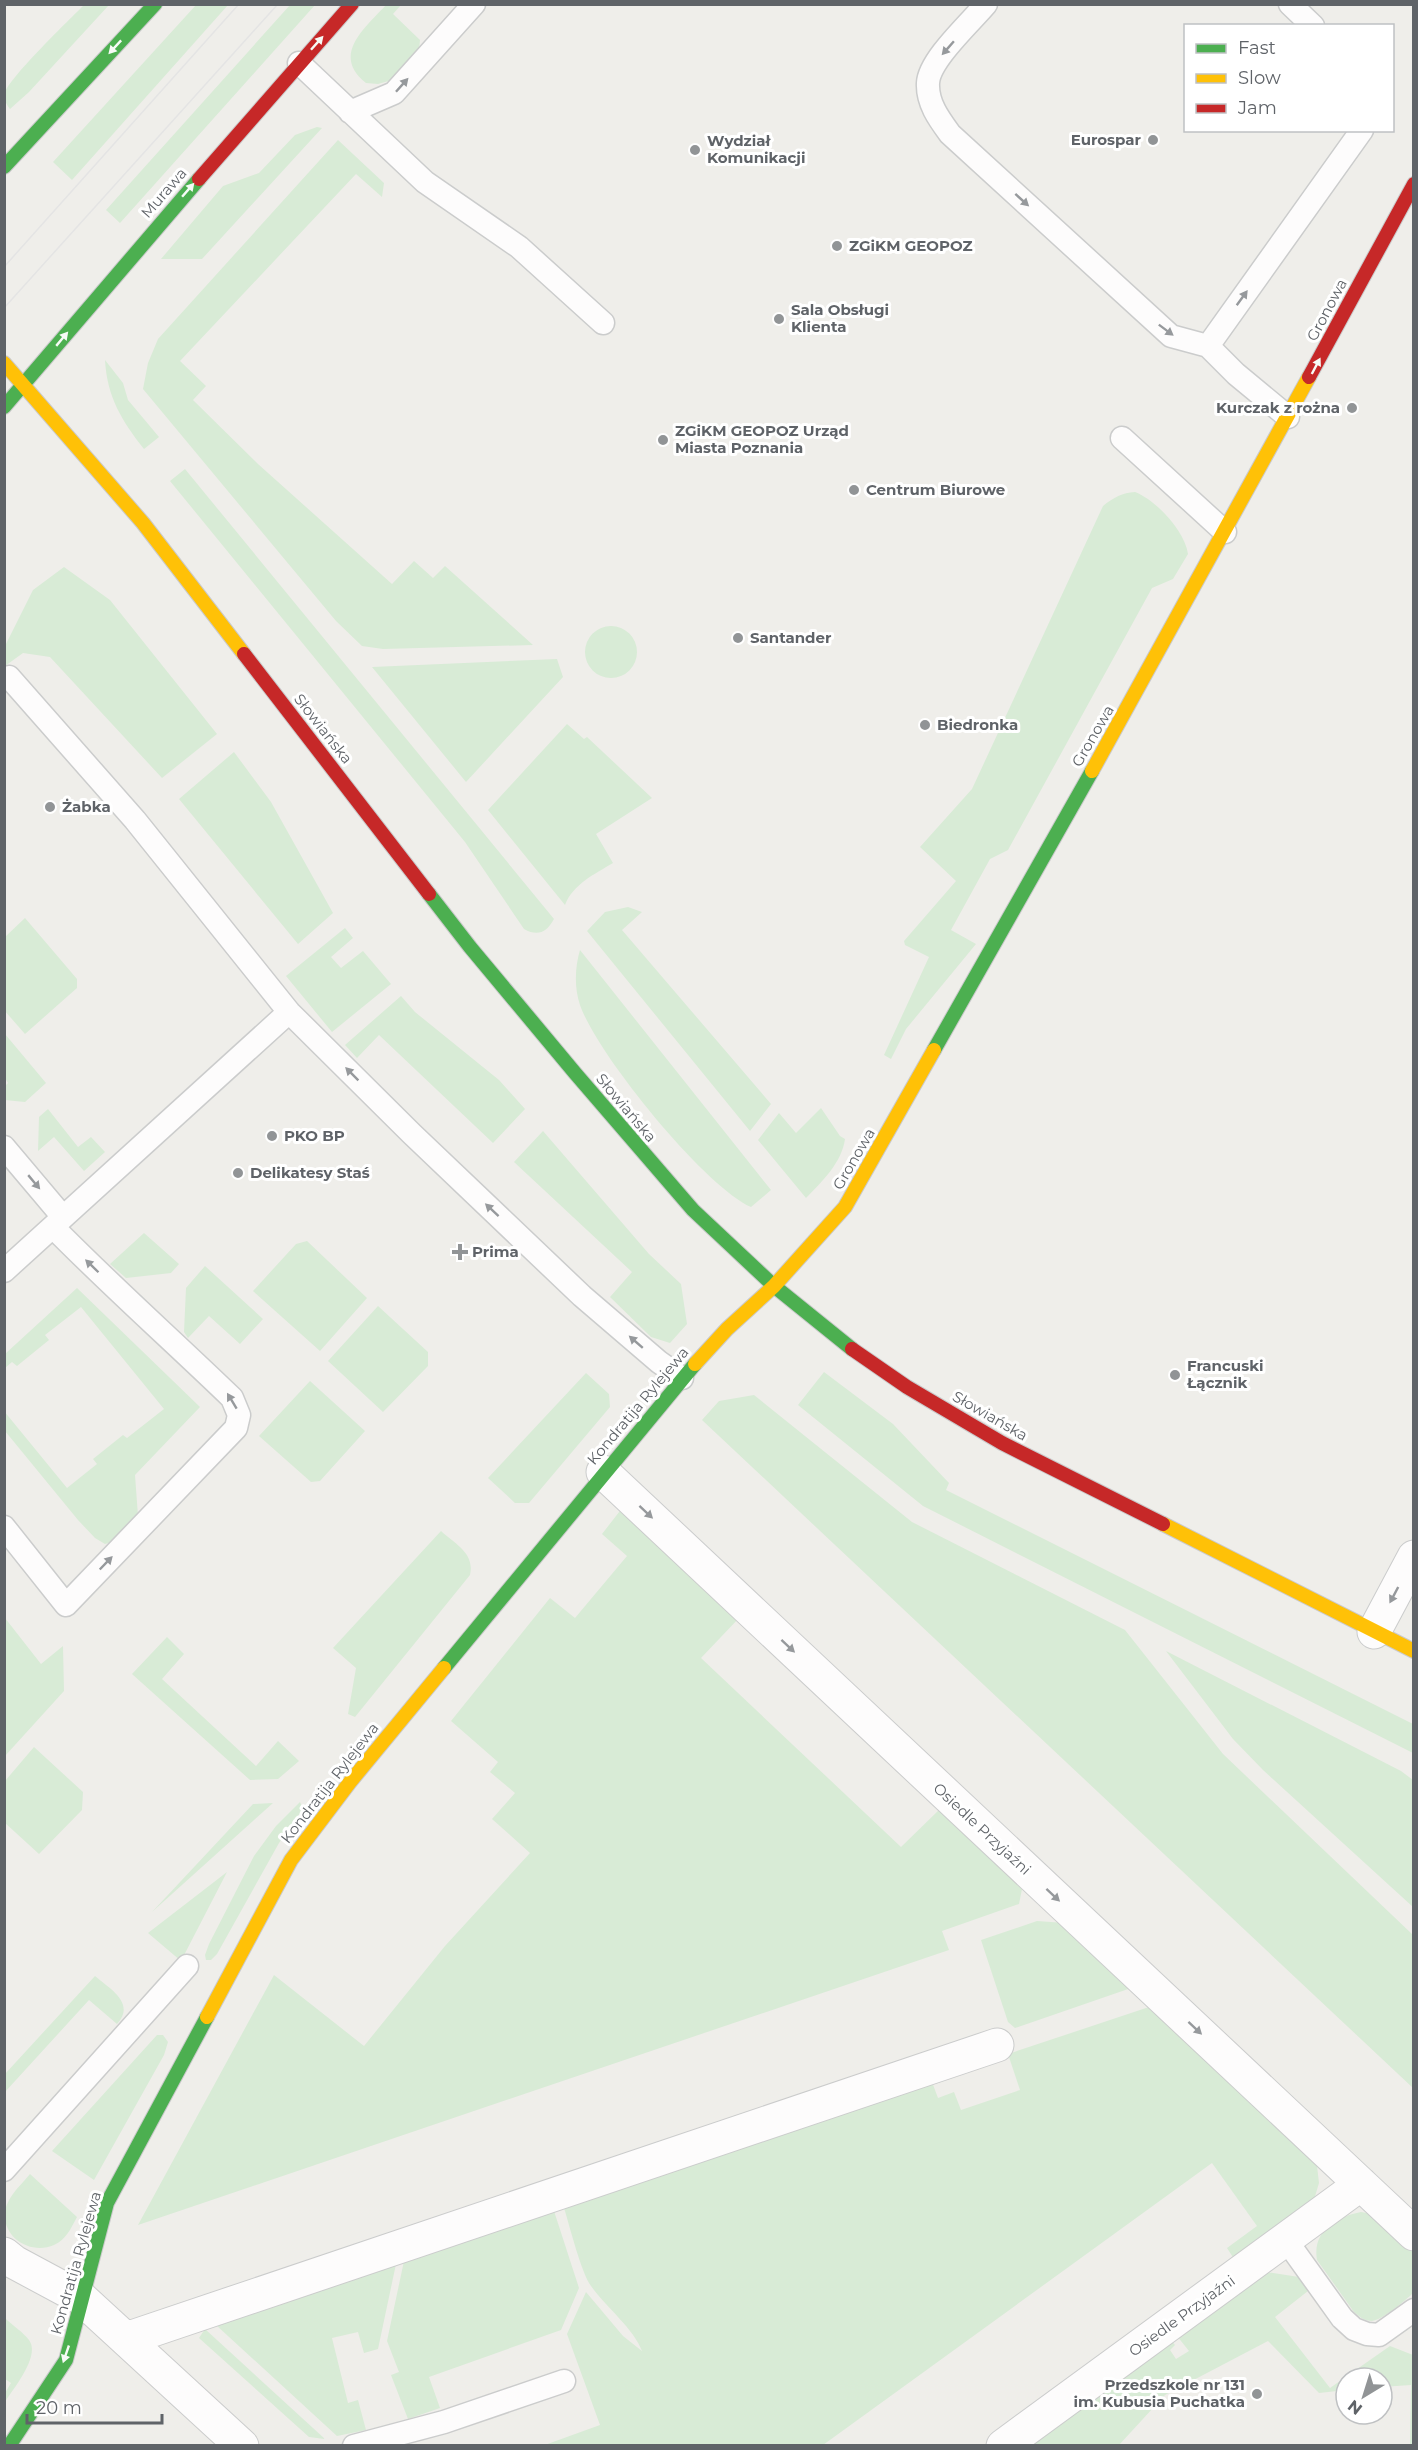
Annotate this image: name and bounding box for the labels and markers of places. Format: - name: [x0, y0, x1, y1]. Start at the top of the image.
- place label: Eurospar: [1071, 130, 1142, 149]
- place label: Wydział Komunikacji: [707, 131, 806, 167]
- marker: Eurospar: [1146, 133, 1160, 147]
- marker: Wydział Komunikacji: [688, 143, 702, 157]
- place label: ZGiKM GEOPOZ: [849, 236, 973, 255]
- marker: ZGiKM GEOPOZ: [830, 239, 844, 253]
- place label: Sala Obsługi Klienta: [791, 300, 889, 336]
- marker: Sala Obsługi Klienta: [772, 312, 786, 326]
- place label: Kurczak z rożna: [1216, 398, 1340, 417]
- marker: Kurczak z rożna: [1345, 401, 1359, 415]
- place label: ZGiKM GEOPOZ Urząd Miasta Poznania: [675, 421, 849, 457]
- marker: ZGiKM GEOPOZ Urząd Miasta Poznania: [656, 433, 670, 447]
- place label: Centrum Biurowe: [866, 480, 1005, 499]
- marker: Centrum Biurowe: [847, 483, 861, 497]
- place label: Santander: [750, 628, 832, 647]
- marker: Santander: [731, 631, 745, 645]
- place label: Biedronka: [937, 715, 1018, 734]
- marker: Biedronka: [918, 718, 932, 732]
- place label: Żabka: [62, 797, 111, 816]
- marker: Żabka: [43, 800, 57, 814]
- place label: PKO BP: [284, 1126, 345, 1145]
- marker: PKO BP: [265, 1129, 279, 1143]
- place label: Delikatesy Staś: [250, 1163, 370, 1182]
- marker: Delikatesy Staś: [231, 1166, 245, 1180]
- place label: Prima: [472, 1242, 519, 1261]
- marker: Prima: [453, 1245, 467, 1259]
- place label: Francuski Łącznik: [1186, 1356, 1263, 1392]
- marker: Francuski Łącznik: [1168, 1368, 1182, 1382]
- place label: Przedszkole nr 131 im. Kubusia Puchatka: [1074, 2375, 1245, 2411]
- marker: Przedszkole nr 131 im. Kubusia Puchatka: [1250, 2387, 1264, 2401]

